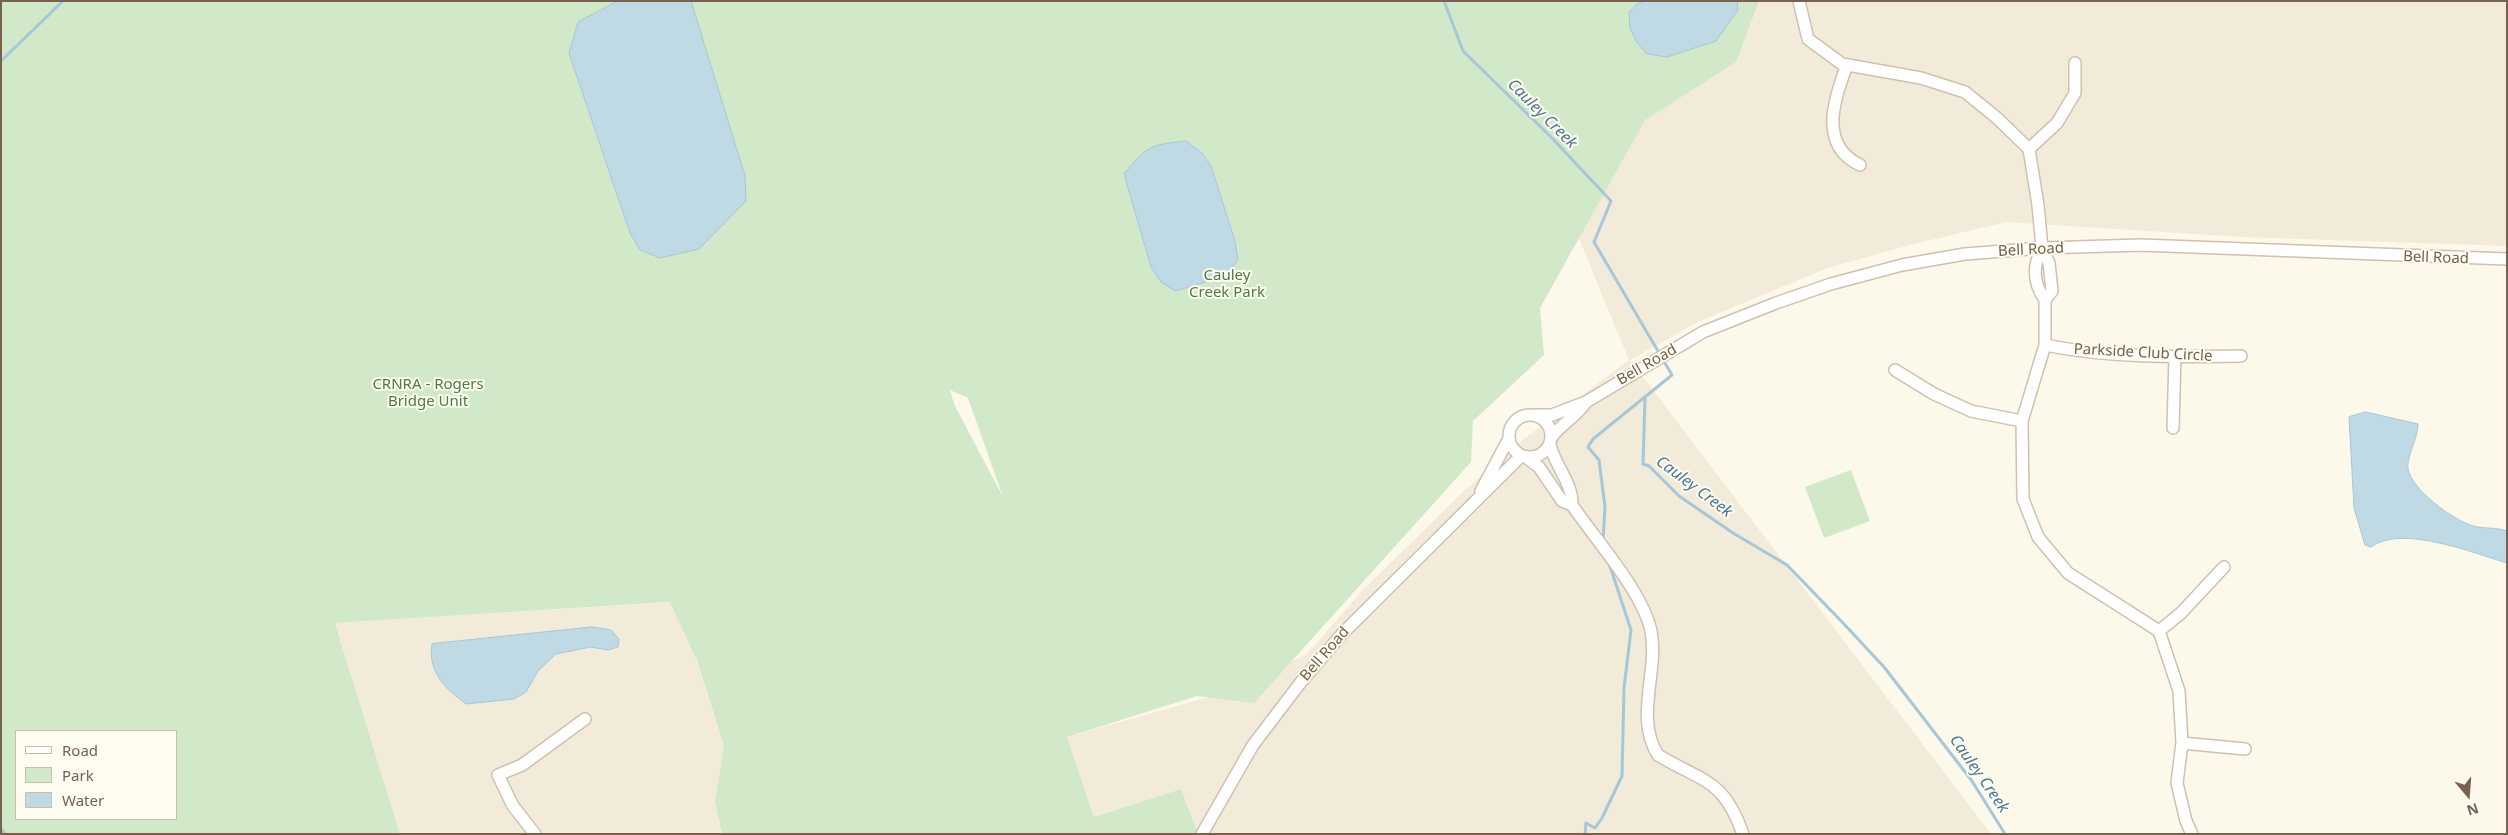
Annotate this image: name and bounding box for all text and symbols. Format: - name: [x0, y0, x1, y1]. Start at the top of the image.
- water label: Cauley Creek: [1503, 75, 1581, 153]
- street label: Bell Road: [1998, 239, 2064, 261]
- street label: Bell Road: [2403, 248, 2469, 268]
- park label: Cauley Creek Park: [1189, 267, 1265, 302]
- street label: Parkside Club Circle: [2073, 340, 2213, 366]
- street label: Bell Road: [1614, 341, 1680, 389]
- park label: CRNRA - Rogers Bridge Unit: [372, 376, 484, 411]
- water label: Cauley Creek: [1652, 452, 1736, 522]
- street label: Bell Road: [1297, 623, 1353, 685]
- legend: [15, 730, 178, 820]
- water label: Cauley Creek: [1945, 731, 2013, 817]
- text: Road: [62, 740, 98, 760]
- text: Park: [62, 765, 94, 785]
- north arrow: [2443, 770, 2493, 820]
- text: Water: [62, 790, 104, 810]
- text: N: [2464, 799, 2481, 821]

